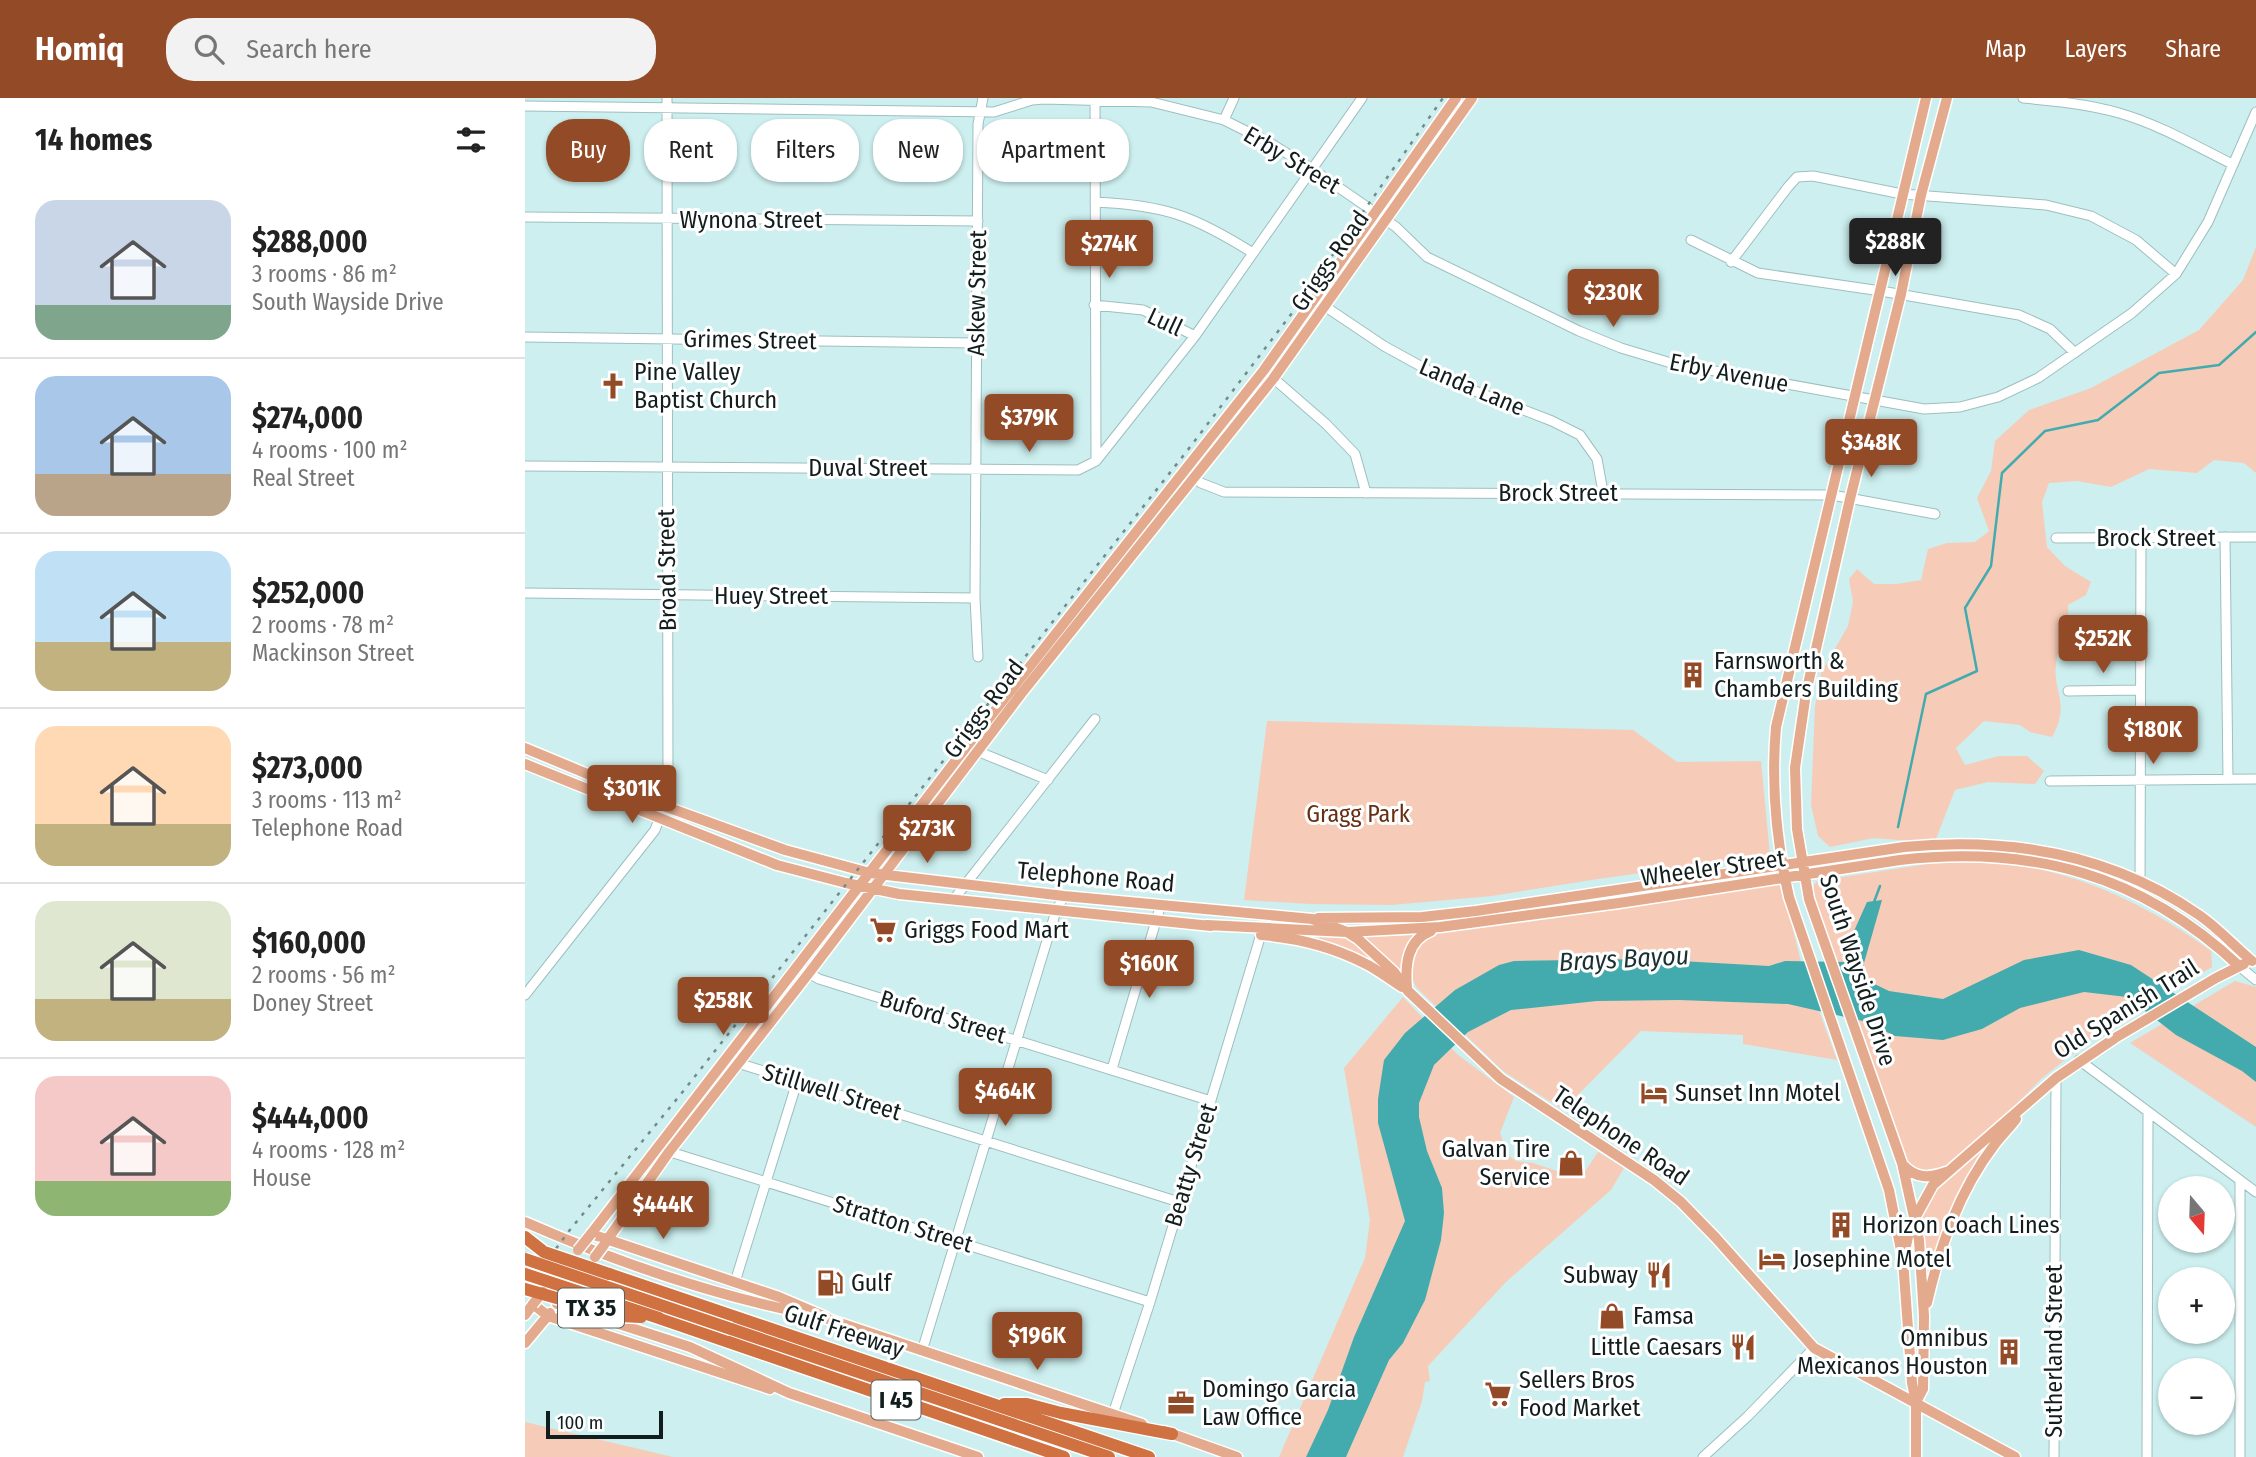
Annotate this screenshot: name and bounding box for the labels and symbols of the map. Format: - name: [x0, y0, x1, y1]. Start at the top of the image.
- street label: Erby Street: [1239, 120, 1345, 200]
- street label: Griggs Road: [1285, 205, 1375, 317]
- street label: Wynona Street: [679, 206, 823, 234]
- pin: $288K: [1846, 218, 1944, 278]
- pin: $274K: [1060, 220, 1158, 280]
- street label: Askew Street: [962, 230, 992, 356]
- pin: $230K: [1564, 270, 1662, 329]
- street label: Lull: [1143, 302, 1187, 342]
- street label: Grimes Street: [683, 325, 817, 355]
- street label: Erby Avenue: [1667, 348, 1791, 398]
- street label: Landa Lane: [1415, 352, 1529, 422]
- place label: Pine Valley Baptist Church: [634, 358, 777, 414]
- church icon: Pine Valley Baptist Church: [598, 371, 628, 401]
- pin: $379K: [980, 394, 1078, 454]
- pin: $348K: [1822, 420, 1920, 479]
- street label: Duval Street: [808, 454, 928, 482]
- street label: Brock Street: [1498, 479, 1618, 507]
- street label: Broad Street: [652, 508, 682, 632]
- street label: Brock Street: [2096, 524, 2216, 552]
- street label: Huey Street: [714, 582, 828, 610]
- pin: $252K: [2054, 616, 2152, 675]
- place label: Farnsworth & Chambers Building: [1714, 647, 1899, 703]
- street label: Griggs Road: [938, 654, 1030, 764]
- building icon: Farnsworth & Chambers Building: [1678, 660, 1708, 690]
- pin: $180K: [2104, 706, 2202, 766]
- pin: $301K: [583, 766, 681, 825]
- park label: Gragg Park: [1306, 800, 1411, 828]
- pin: $273K: [878, 806, 976, 865]
- street label: Wheeler Street: [1639, 844, 1787, 892]
- street label: Telephone Road: [1016, 856, 1176, 898]
- street label: South Wayside Drive: [1814, 871, 1902, 1069]
- supermarket icon: Griggs Food Mart: [868, 915, 898, 945]
- place label: Griggs Food Mart: [904, 916, 1069, 944]
- pin: $160K: [1100, 940, 1198, 1000]
- water label: Brays Bayou: [1558, 940, 1690, 978]
- street label: Old Spanish Trail: [2048, 953, 2204, 1065]
- pin: $258K: [674, 978, 772, 1037]
- street label: Buford Street: [876, 985, 1010, 1050]
- street label: Stillwell Street: [759, 1058, 905, 1126]
- pin: $464K: [956, 1068, 1054, 1128]
- hotel icon: Sunset Inn Motel: [1639, 1078, 1669, 1108]
- place label: Sunset Inn Motel: [1675, 1079, 1840, 1107]
- street label: Telephone Road: [1548, 1080, 1694, 1192]
- street label: Beatty Street: [1159, 1100, 1223, 1230]
- place label: Galvan Tire Service: [1442, 1135, 1550, 1191]
- shop icon: Galvan Tire Service: [1556, 1148, 1586, 1178]
- north arrow: [2158, 1176, 2235, 1253]
- pin: $444K: [614, 1182, 712, 1241]
- street label: Stratton Street: [830, 1189, 976, 1259]
- building icon: Horizon Coach Lines: [1826, 1210, 1856, 1240]
- place label: Horizon Coach Lines: [1862, 1211, 2060, 1239]
- hotel icon: Josephine Motel: [1757, 1244, 1787, 1274]
- place label: Josephine Motel: [1793, 1245, 1951, 1273]
- restaurant icon: Subway: [1644, 1260, 1674, 1290]
- place label: Subway: [1563, 1261, 1638, 1289]
- street label: Sutherland Street: [2040, 1264, 2068, 1438]
- fuel station icon: Gulf: [815, 1268, 845, 1298]
- place label: Gulf: [851, 1269, 893, 1297]
- road number: TX 35: [558, 1288, 624, 1328]
- street label: Gulf Freeway: [781, 1298, 908, 1364]
- shop icon: Famsa: [1597, 1301, 1627, 1331]
- place label: Famsa: [1633, 1302, 1694, 1330]
- pin: $196K: [988, 1312, 1086, 1372]
- place label: Omnibus Mexicanos Houston: [1797, 1324, 1988, 1380]
- restaurant icon: Little Caesars: [1728, 1332, 1758, 1362]
- place label: Little Caesars: [1590, 1333, 1722, 1361]
- building icon: Omnibus Mexicanos Houston: [1994, 1337, 2024, 1367]
- place label: Sellers Bros Food Market: [1519, 1366, 1640, 1422]
- place label: Domingo Garcia Law Office: [1202, 1375, 1356, 1431]
- supermarket icon: Sellers Bros Food Market: [1483, 1379, 1513, 1409]
- road number: I 45: [871, 1380, 921, 1420]
- office icon: Domingo Garcia Law Office: [1166, 1388, 1196, 1418]
- scale bar: [546, 1408, 663, 1440]

